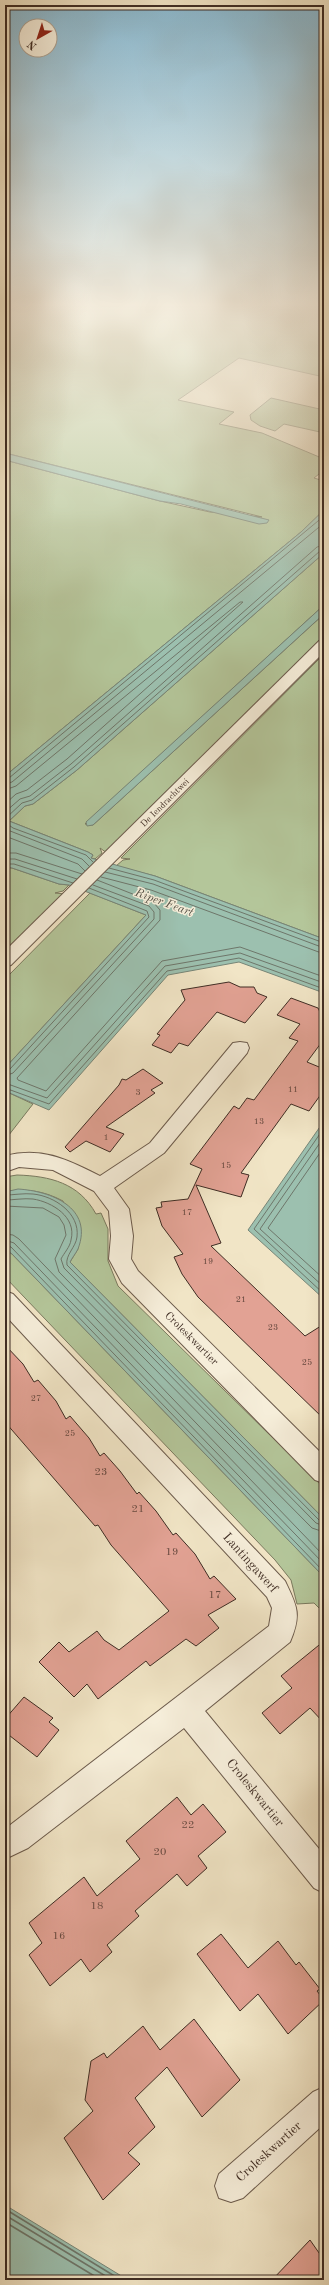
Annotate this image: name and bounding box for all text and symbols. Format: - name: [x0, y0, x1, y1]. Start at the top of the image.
- north arrow: [18, 18, 58, 58]
- text: N: [25, 37, 39, 52]
- street label: De Iendrachtwei: [139, 777, 191, 829]
- water label: Riper Feart: [132, 887, 195, 919]
- house number: 11: [288, 1085, 298, 1094]
- house number: 3: [135, 1088, 141, 1097]
- house number: 13: [254, 1117, 264, 1126]
- house number: 1: [103, 1133, 109, 1142]
- house number: 15: [221, 1161, 231, 1170]
- house number: 17: [182, 1208, 192, 1217]
- house number: 19: [203, 1257, 213, 1266]
- house number: 21: [236, 1295, 246, 1304]
- street label: Croleskwartier: [162, 1310, 220, 1368]
- house number: 23: [268, 1323, 278, 1332]
- house number: 25: [302, 1358, 312, 1367]
- house number: 27: [31, 1394, 41, 1403]
- house number: 25: [65, 1429, 75, 1438]
- house number: 23: [95, 1467, 107, 1478]
- house number: 21: [132, 1504, 144, 1515]
- street label: Lantingawerf: [220, 1531, 281, 1596]
- house number: 19: [166, 1547, 178, 1558]
- house number: 17: [209, 1590, 221, 1601]
- street label: Croleskwartier: [224, 1757, 287, 1830]
- house number: 22: [182, 1820, 194, 1831]
- house number: 20: [154, 1847, 166, 1858]
- house number: 18: [91, 1901, 103, 1912]
- house number: 16: [53, 1931, 65, 1942]
- street label: Croleskwartier: [234, 2119, 305, 2185]

